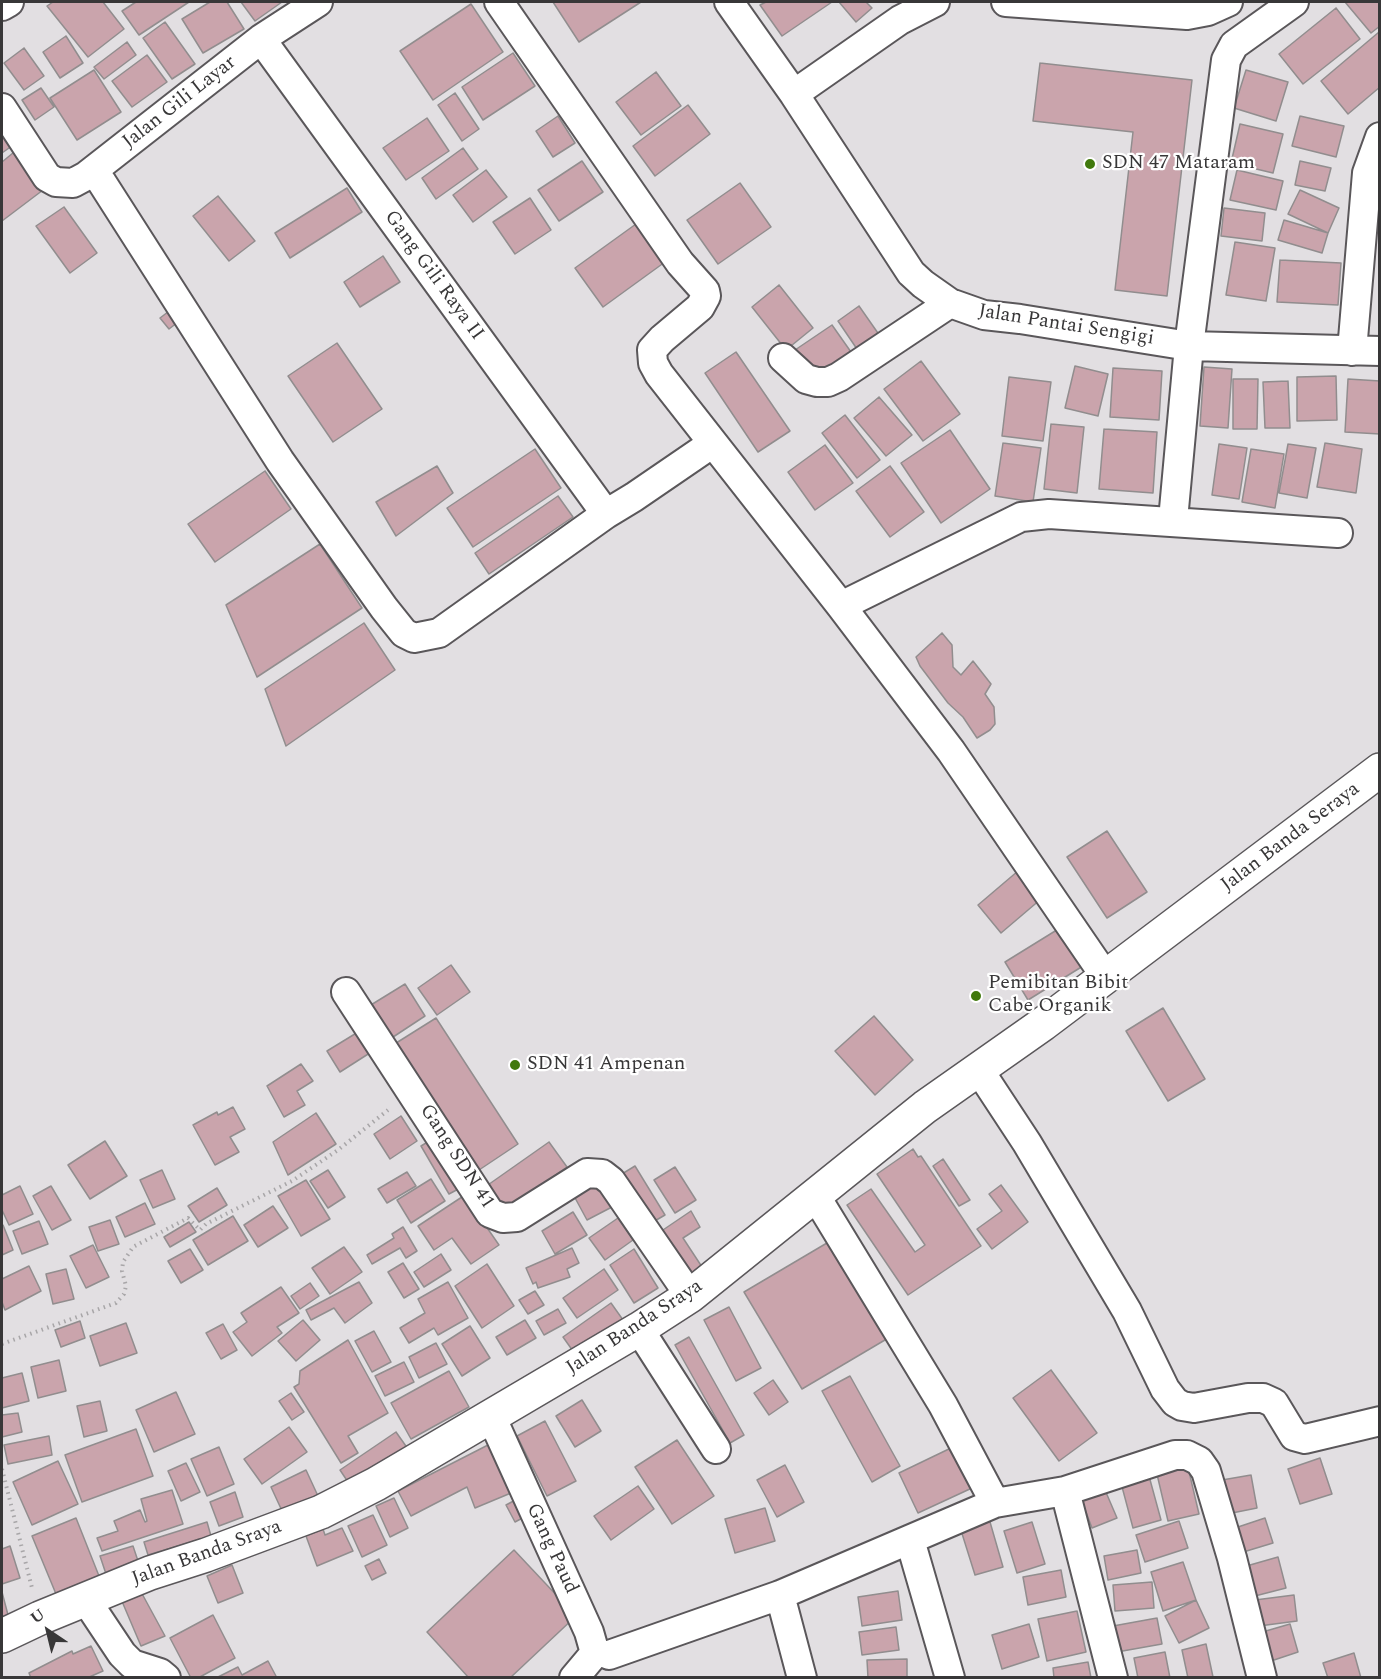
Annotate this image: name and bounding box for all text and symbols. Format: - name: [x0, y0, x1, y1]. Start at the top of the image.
- street label: Jalan Gili Layar: [118, 51, 242, 155]
- place label: SDN 47 Mataram: [1102, 152, 1255, 176]
- marker: SDN 47 Mataram: [1083, 157, 1097, 171]
- street label: Gang Gili Raya II: [378, 206, 488, 346]
- street label: Jalan Pantai Sengigi: [976, 300, 1156, 352]
- street label: Jalan Banda Seraya: [1217, 778, 1365, 898]
- place label: Pemibitan Bibit Cabe Organik: [988, 972, 1128, 1019]
- marker: Pemibitan Bibit Cabe Organik: [969, 989, 983, 1003]
- place label: SDN 41 Ampenan: [527, 1053, 685, 1077]
- marker: SDN 41 Ampenan: [508, 1058, 522, 1072]
- street label: Gang SDN 41: [413, 1100, 499, 1214]
- street label: Jalan Banda Sraya: [562, 1275, 708, 1381]
- street label: Gang Paud: [520, 1500, 582, 1598]
- street label: Jalan Banda Sraya: [129, 1516, 285, 1592]
- north arrow: [18, 1601, 78, 1661]
- text: U: [25, 1603, 50, 1630]

